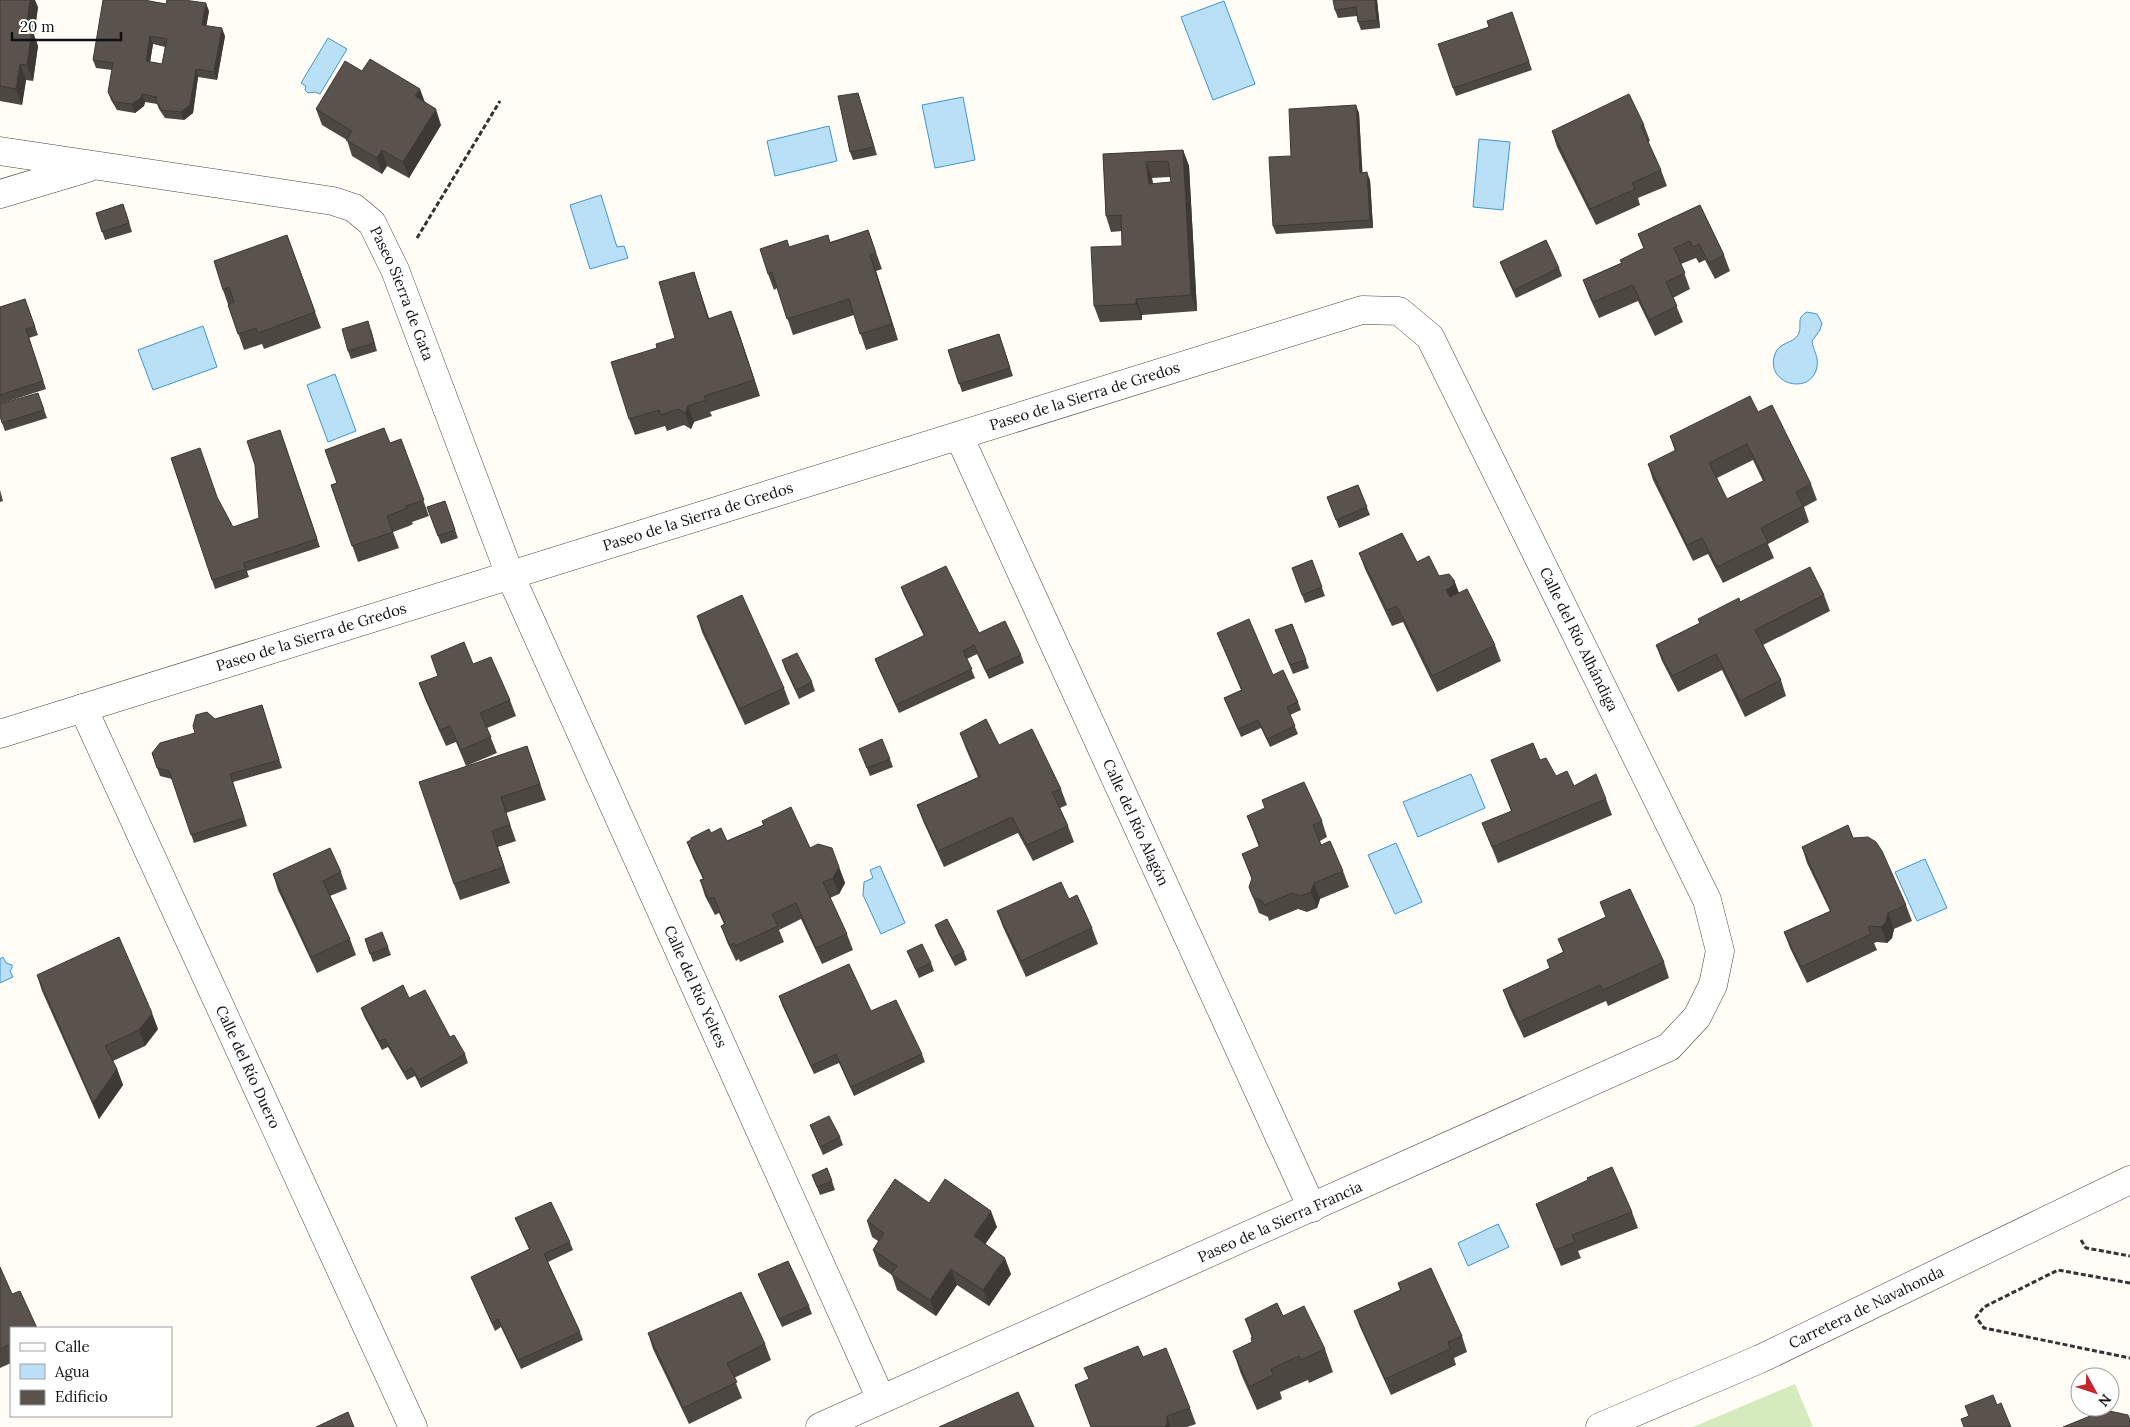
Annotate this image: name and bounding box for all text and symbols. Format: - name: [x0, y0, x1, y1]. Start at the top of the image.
- scale bar: [12, 10, 121, 42]
- text: 20 m: [20, 17, 55, 36]
- street label: Paseo Sierra de Gata: [366, 223, 438, 363]
- street label: Paseo de la Sierra de Gredos: [987, 357, 1182, 434]
- street label: Paseo de la Sierra de Gredos: [600, 478, 795, 555]
- street label: Calle del Río Alhándiga: [1536, 564, 1623, 715]
- street label: Paseo de la Sierra de Gredos: [214, 598, 409, 675]
- street label: Calle del Río Alagón: [1099, 756, 1173, 889]
- street label: Calle del Río Yeltes: [660, 922, 732, 1051]
- street label: Calle del Río Duero: [212, 1002, 285, 1132]
- street label: Paseo de la Sierra Francia: [1195, 1177, 1365, 1266]
- street label: Carretera de Navahonda: [1785, 1261, 1947, 1353]
- legend: [10, 1327, 172, 1417]
- text: Calle: [55, 1337, 90, 1356]
- text: Agua: [54, 1362, 90, 1381]
- north arrow: [2070, 1367, 2120, 1417]
- text: Edificio: [55, 1387, 108, 1406]
- text: N: [2094, 1390, 2115, 1410]

